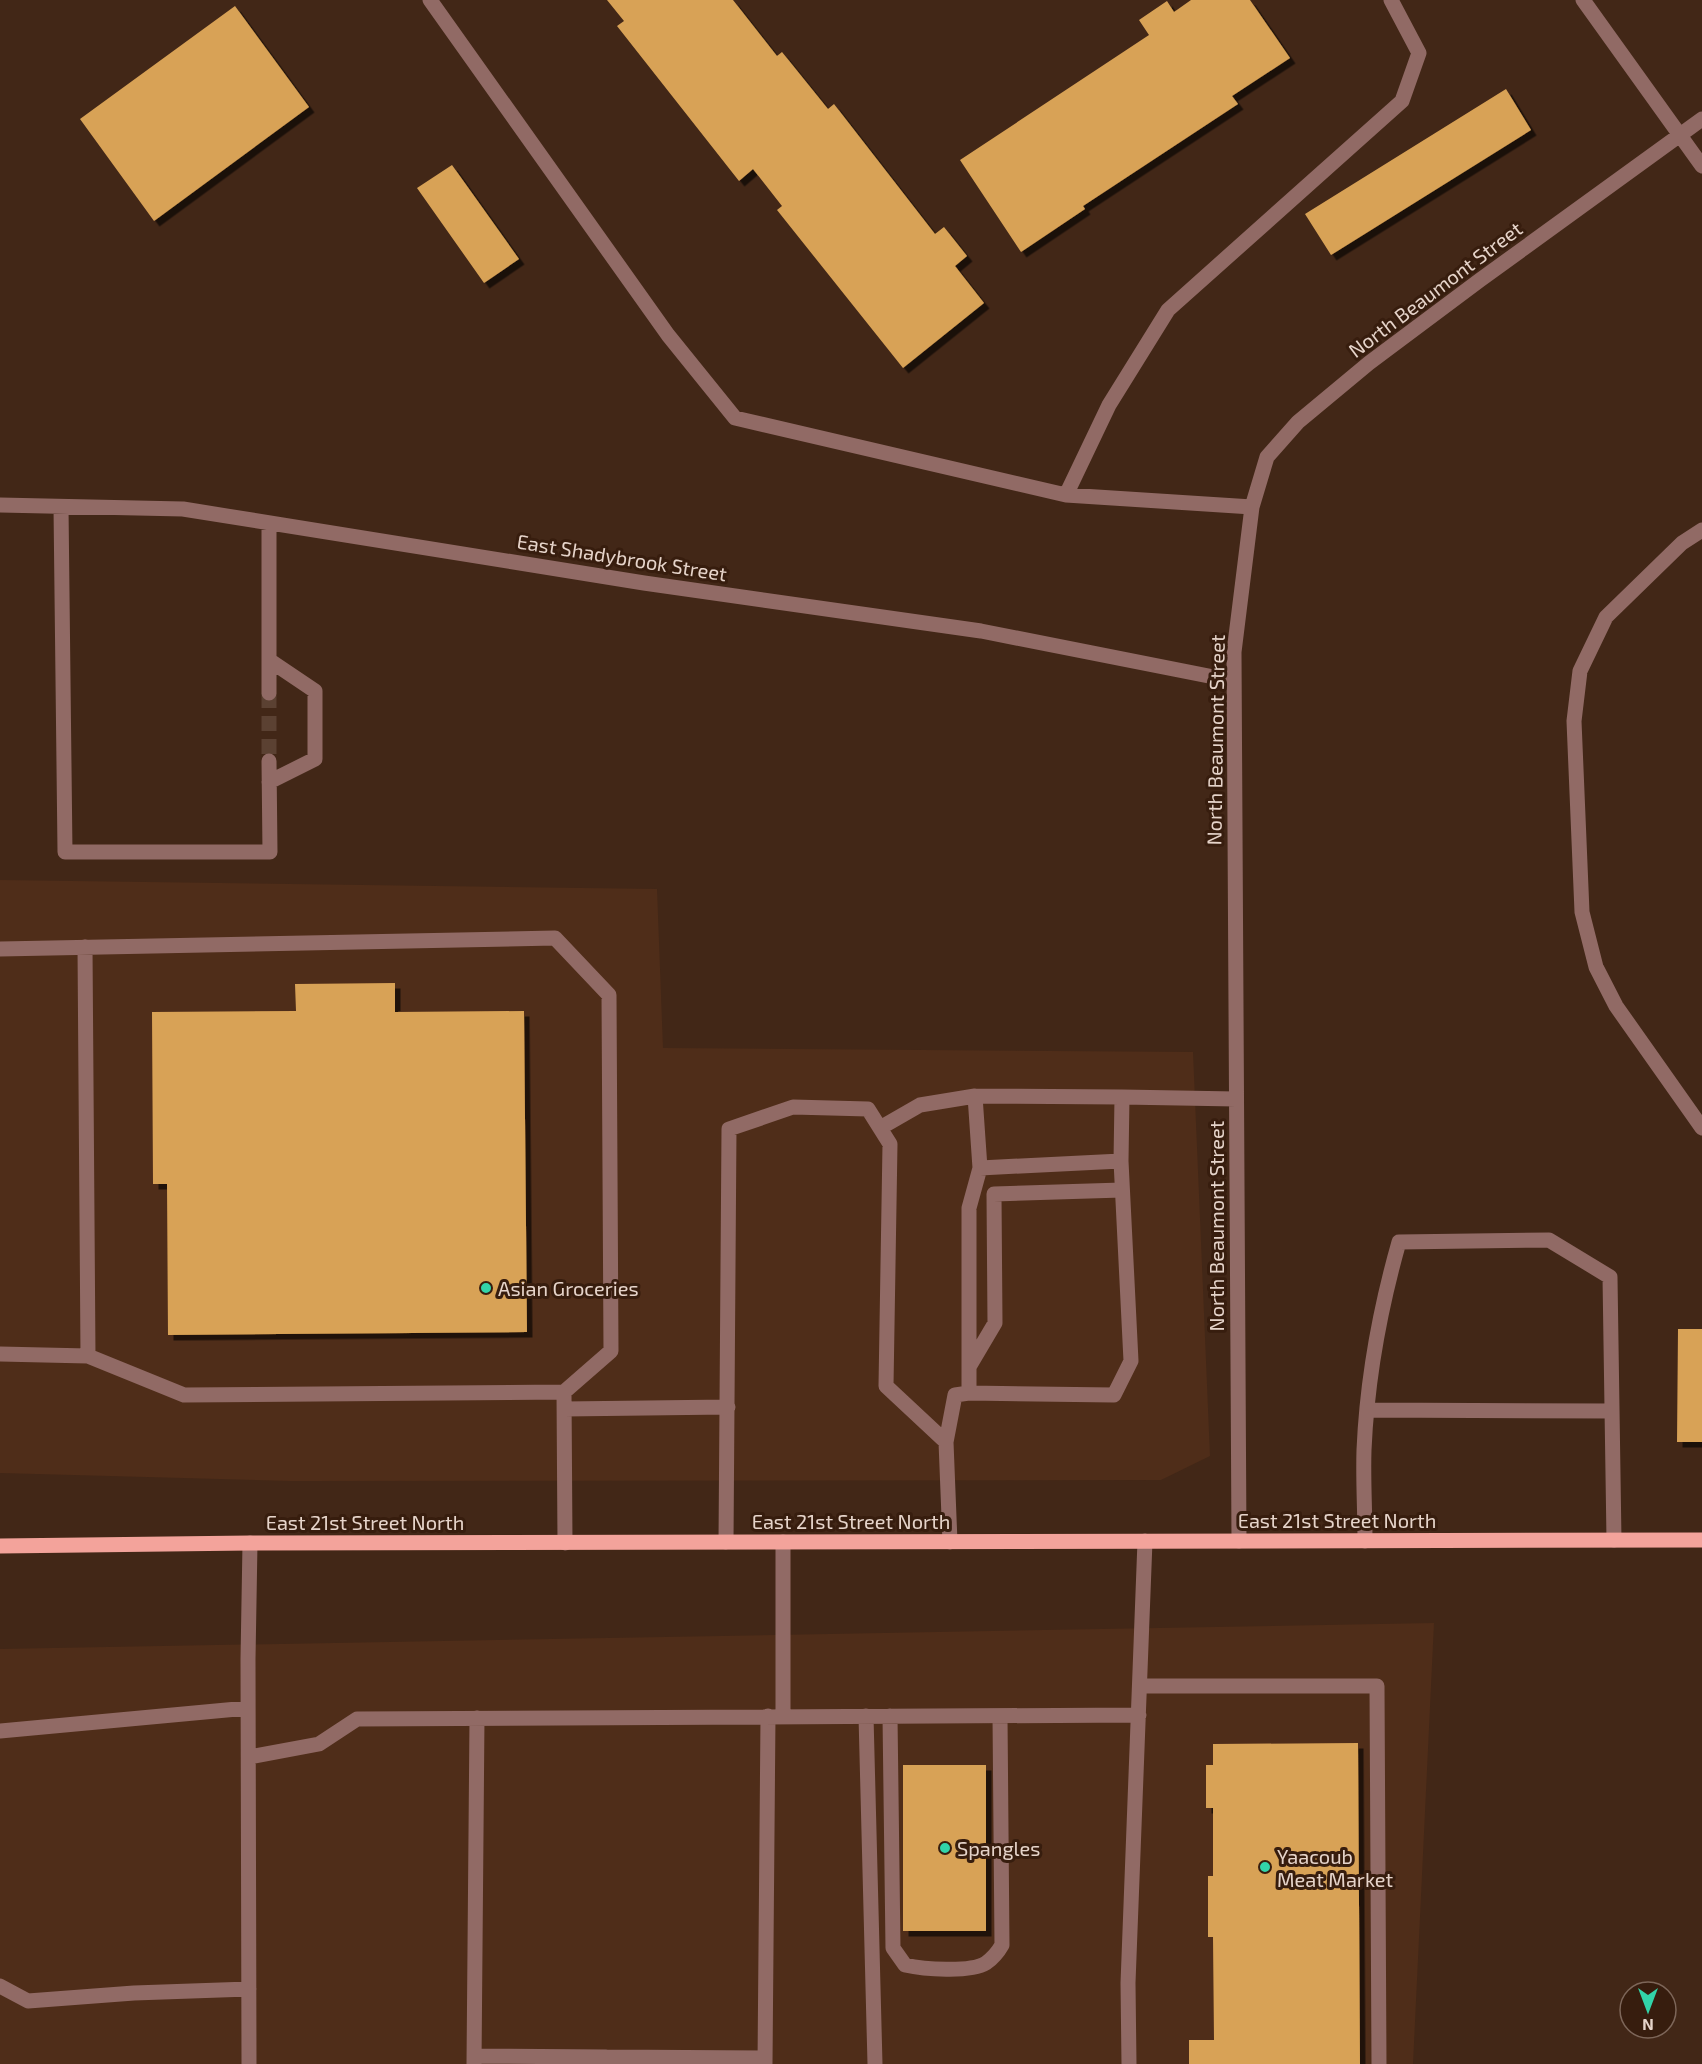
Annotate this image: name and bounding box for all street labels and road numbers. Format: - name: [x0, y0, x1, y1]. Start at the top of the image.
- street label: North Beaumont Street: [1344, 216, 1527, 362]
- street label: East Shadybrook Street: [515, 529, 729, 586]
- street label: North Beaumont Street: [1201, 634, 1229, 846]
- street label: North Beaumont Street: [1204, 1120, 1228, 1331]
- street label: East 21st Street North: [1238, 1508, 1436, 1532]
- street label: East 21st Street North: [752, 1509, 950, 1533]
- street label: East 21st Street North: [266, 1510, 464, 1534]

